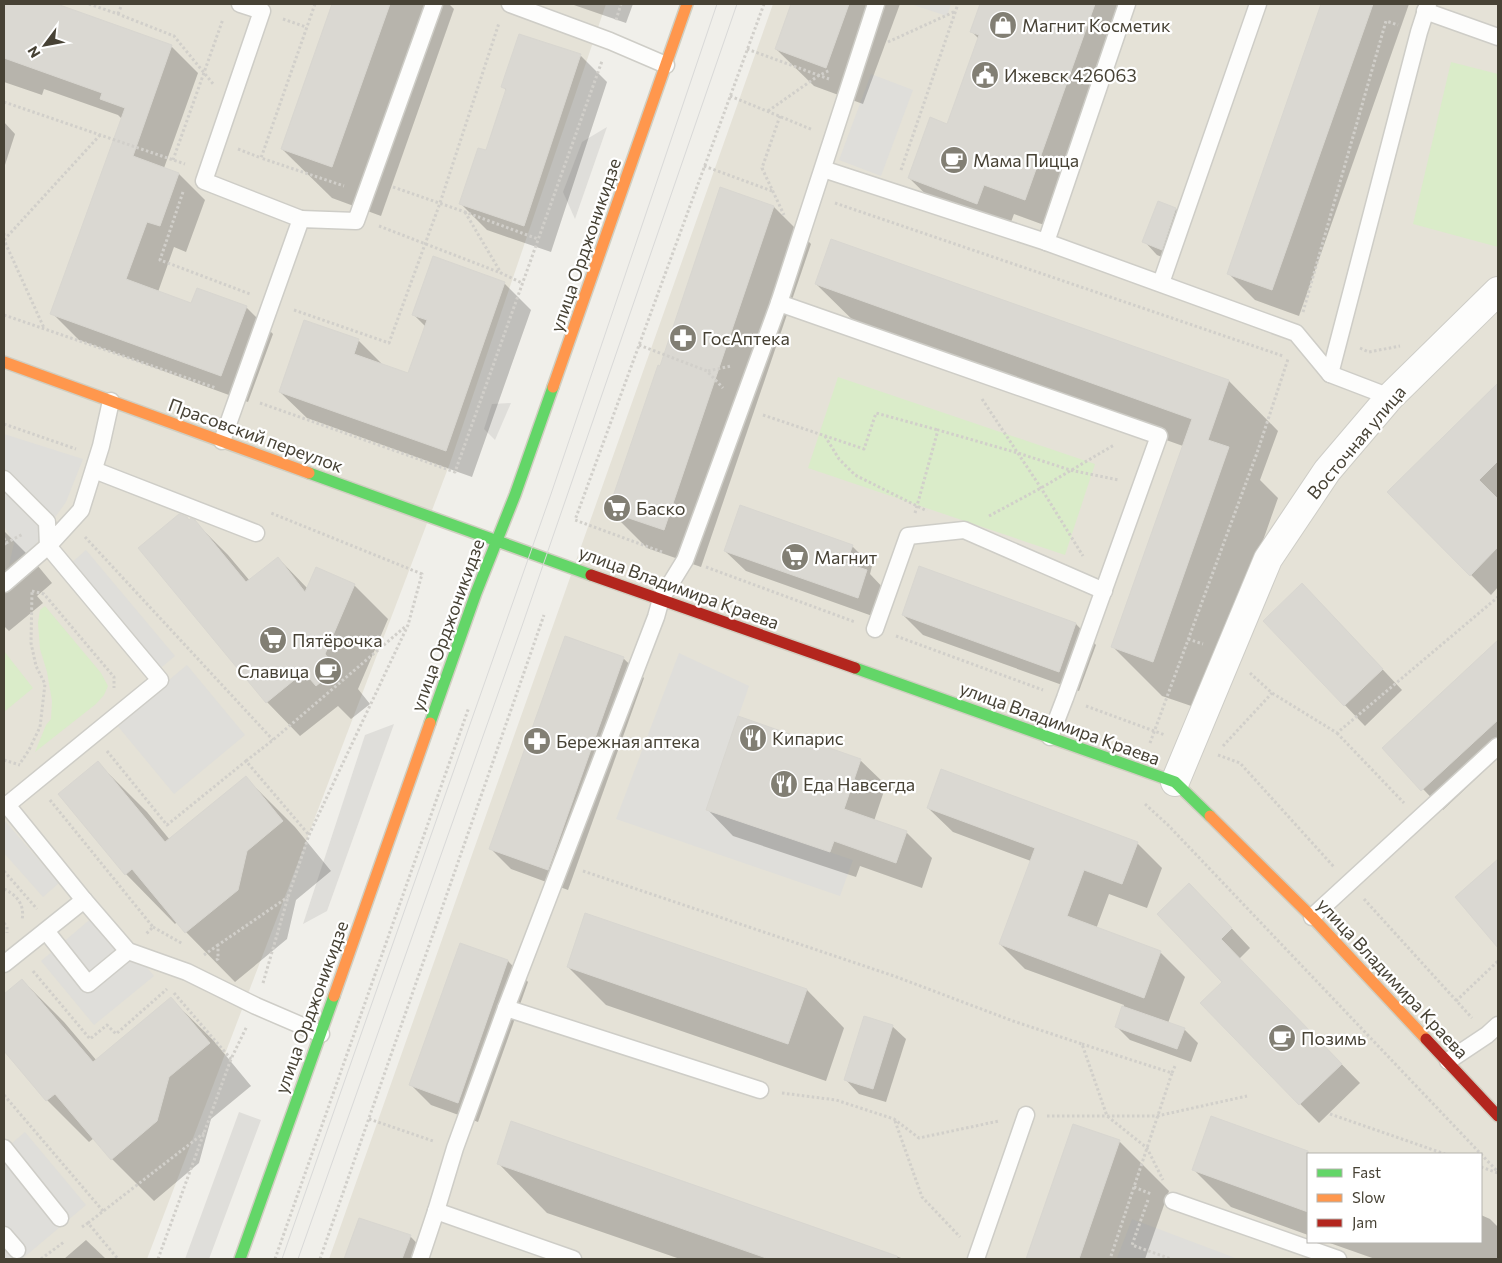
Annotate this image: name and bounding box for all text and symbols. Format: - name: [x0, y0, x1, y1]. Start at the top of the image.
- shop icon: Магнит Косметик: [988, 10, 1018, 40]
- place label: Магнит Косметик: [1022, 14, 1171, 36]
- north arrow: [20, 20, 70, 70]
- text: N: [24, 43, 44, 61]
- public building icon: Ижевск 426063: [970, 60, 1000, 90]
- place label: Ижевск 426063: [1004, 64, 1137, 86]
- cafe icon: Мама Пицца: [939, 145, 969, 175]
- place label: Мама Пицца: [973, 149, 1079, 171]
- street label: улица Орджоникидзе: [545, 155, 625, 335]
- pharmacy icon: ГосАптека: [668, 323, 698, 353]
- place label: ГосАптека: [702, 327, 790, 349]
- street label: Восточная улица: [1302, 381, 1410, 503]
- street label: Прасовский переулок: [166, 393, 347, 477]
- supermarket icon: Баско: [602, 493, 632, 523]
- place label: Баско: [636, 497, 686, 519]
- street label: улица Орджоникидзе: [405, 536, 489, 714]
- street label: улица Владимира Краева: [576, 540, 782, 634]
- supermarket icon: Магнит: [780, 542, 810, 572]
- place label: Магнит: [814, 546, 878, 568]
- supermarket icon: Пятёрочка: [258, 625, 288, 655]
- place label: Пятёрочка: [292, 629, 383, 651]
- cafe icon: Славица: [313, 656, 343, 686]
- place label: Славица: [237, 660, 309, 682]
- street label: улица Владимира Краева: [957, 676, 1163, 770]
- restaurant icon: Кипарис: [738, 723, 768, 753]
- pharmacy icon: Бережная аптека: [522, 726, 552, 756]
- place label: Кипарис: [772, 727, 844, 749]
- place label: Бережная аптека: [556, 730, 700, 752]
- restaurant icon: Еда Навсегда: [769, 769, 799, 799]
- place label: Еда Навсегда: [803, 773, 915, 795]
- street label: улица Владимира Краева: [1313, 893, 1473, 1063]
- street label: улица Орджоникидзе: [269, 918, 353, 1096]
- cafe icon: Позимь: [1267, 1023, 1297, 1053]
- place label: Позимь: [1301, 1027, 1366, 1049]
- legend: [1307, 1153, 1482, 1243]
- text: Fast: [1352, 1163, 1381, 1181]
- text: Slow: [1352, 1188, 1385, 1206]
- text: Jam: [1352, 1213, 1377, 1231]

